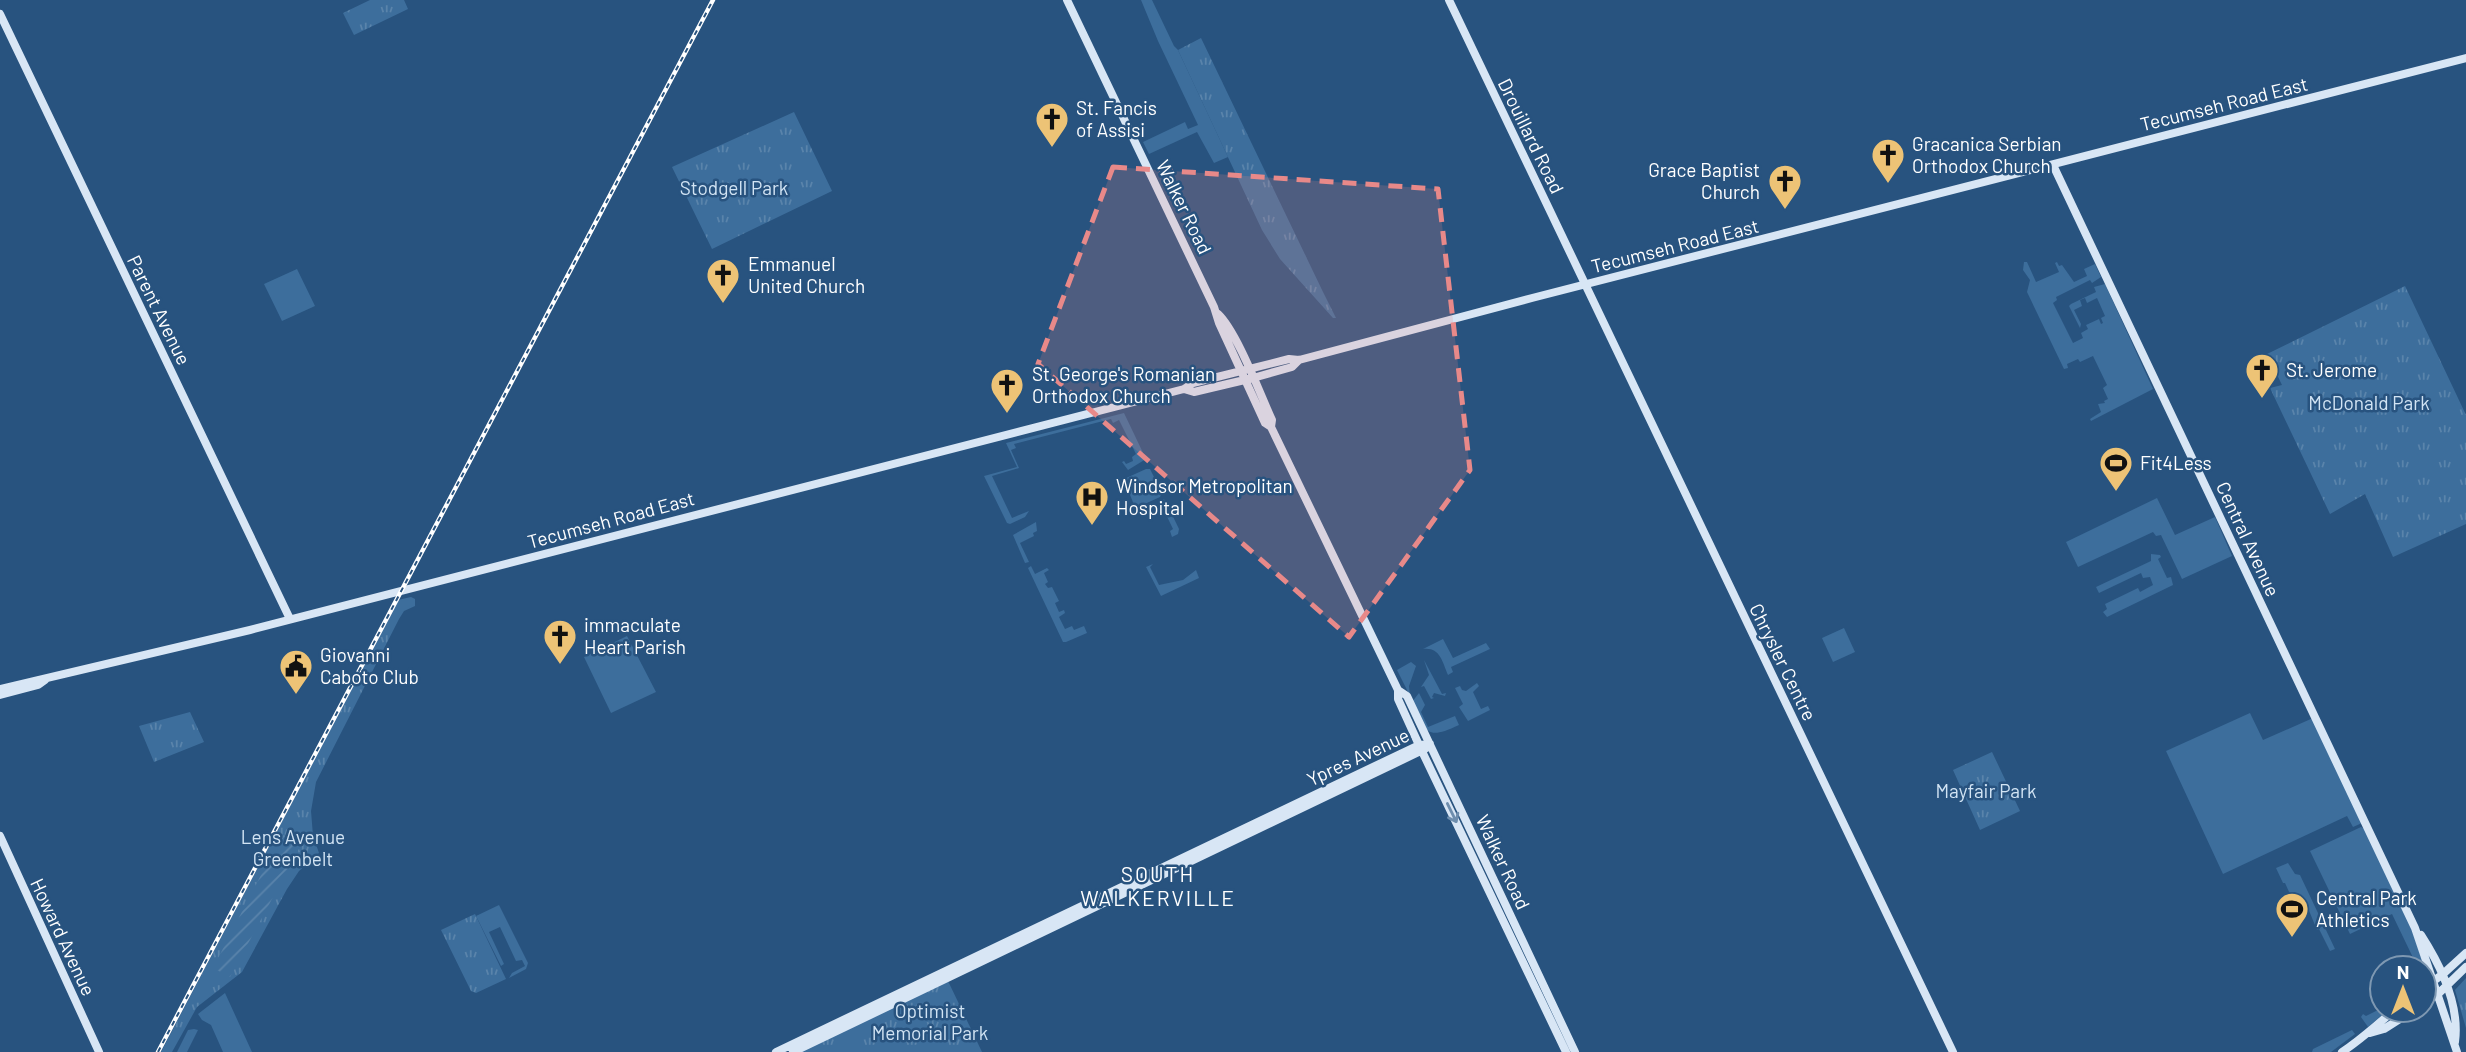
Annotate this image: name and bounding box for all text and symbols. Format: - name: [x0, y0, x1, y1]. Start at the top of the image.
- street label: Tecumseh Road East: [2138, 72, 2310, 135]
- street label: Drouillard Road: [1494, 74, 1569, 197]
- place label: St. Fancis of Assisi: [1076, 96, 1157, 141]
- church icon: St. Fancis of Assisi: [1033, 100, 1071, 149]
- place label: Gracanica Serbian Orthodox Church: [1912, 132, 2062, 177]
- church icon: Gracanica Serbian Orthodox Church: [1869, 136, 1907, 185]
- street label: Walker Road: [1152, 156, 1217, 258]
- place label: Grace Baptist Church: [1648, 158, 1760, 203]
- church icon: Grace Baptist Church: [1766, 162, 1804, 211]
- park label: Stodgell Park: [680, 176, 788, 199]
- street label: Tecumseh Road East: [1589, 214, 1761, 277]
- street label: Parent Avenue: [123, 251, 196, 368]
- place label: Emmanuel United Church: [748, 252, 865, 297]
- church icon: Emmanuel United Church: [704, 256, 742, 305]
- church icon: St. Jerome: [2243, 351, 2281, 400]
- place label: St. Jerome: [2286, 358, 2377, 381]
- place label: St. George's Romanian Orthodox Church: [1032, 362, 1215, 407]
- church icon: St. George's Romanian Orthodox Church: [988, 366, 1026, 415]
- park label: McDonald Park: [2308, 391, 2430, 414]
- sports icon: Fit4Less: [2097, 444, 2135, 493]
- place label: Fit4Less: [2140, 451, 2212, 474]
- place label: Windsor Metropolitan Hospital: [1116, 474, 1293, 519]
- hospital icon: Windsor Metropolitan Hospital: [1073, 478, 1111, 527]
- street label: Central Avenue: [2212, 478, 2285, 600]
- street label: Tecumseh Road East: [525, 486, 697, 553]
- street label: Chrysler Centre: [1745, 599, 1822, 724]
- place label: immaculate Heart Parish: [584, 613, 686, 658]
- church icon: immaculate Heart Parish: [541, 617, 579, 666]
- place label: Giovanni Caboto Club: [320, 643, 419, 688]
- public building icon: Giovanni Caboto Club: [277, 647, 315, 696]
- street label: Ypres Avenue: [1303, 723, 1413, 790]
- park label: Mayfair Park: [1936, 779, 2036, 802]
- one-way arrow: [1446, 803, 1459, 824]
- street label: Walker Road: [1472, 811, 1535, 913]
- park label: Lens Avenue Greenbelt: [241, 825, 345, 870]
- district label: SOUTH WALKERVILLE: [1080, 861, 1236, 910]
- street label: Howard Avenue: [26, 874, 101, 999]
- place label: Central Park Athletics: [2316, 886, 2417, 931]
- sports icon: Central Park Athletics: [2273, 890, 2311, 939]
- north arrow: [2368, 954, 2438, 1024]
- text: N: [2397, 960, 2409, 983]
- park label: Optimist Memorial Park: [872, 999, 988, 1044]

